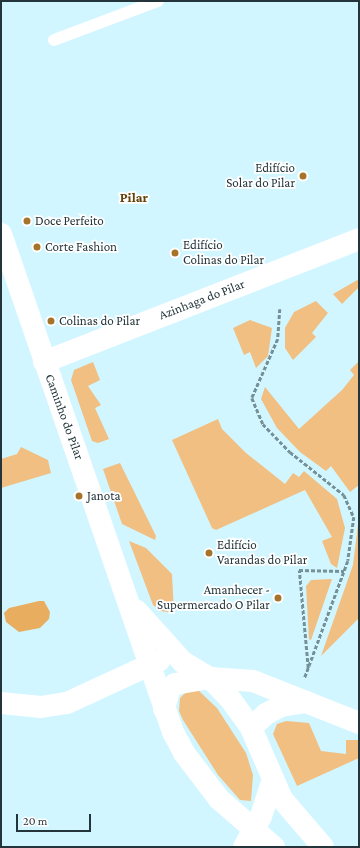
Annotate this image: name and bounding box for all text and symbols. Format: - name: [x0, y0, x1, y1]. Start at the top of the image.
- place label: Edifício Solar do Pilar: [226, 161, 295, 192]
- marker: Edifício Solar do Pilar: [298, 171, 308, 181]
- district label: Pilar: [120, 189, 148, 205]
- place label: Doce Perfeito: [35, 213, 104, 229]
- marker: Doce Perfeito: [22, 216, 32, 226]
- place label: Edifício Colinas do Pilar: [183, 238, 264, 269]
- place label: Corte Fashion: [45, 239, 117, 255]
- marker: Corte Fashion: [32, 242, 42, 252]
- marker: Edifício Colinas do Pilar: [170, 248, 180, 258]
- street label: Azinhaga do Pilar: [157, 276, 247, 324]
- place label: Colinas do Pilar: [59, 313, 140, 329]
- marker: Colinas do Pilar: [46, 316, 56, 326]
- street label: Caminho do Pilar: [41, 372, 87, 462]
- place label: Janota: [87, 488, 121, 504]
- marker: Janota: [74, 491, 84, 501]
- place label: Edifício Varandas do Pilar: [217, 538, 307, 569]
- marker: Edifício Varandas do Pilar: [204, 548, 214, 558]
- place label: Amanhecer - Supermercado O Pilar: [157, 583, 270, 614]
- marker: Amanhecer - Supermercado O Pilar: [273, 593, 283, 603]
- scale bar: [18, 806, 93, 832]
- text: 20 m: [23, 814, 47, 828]

